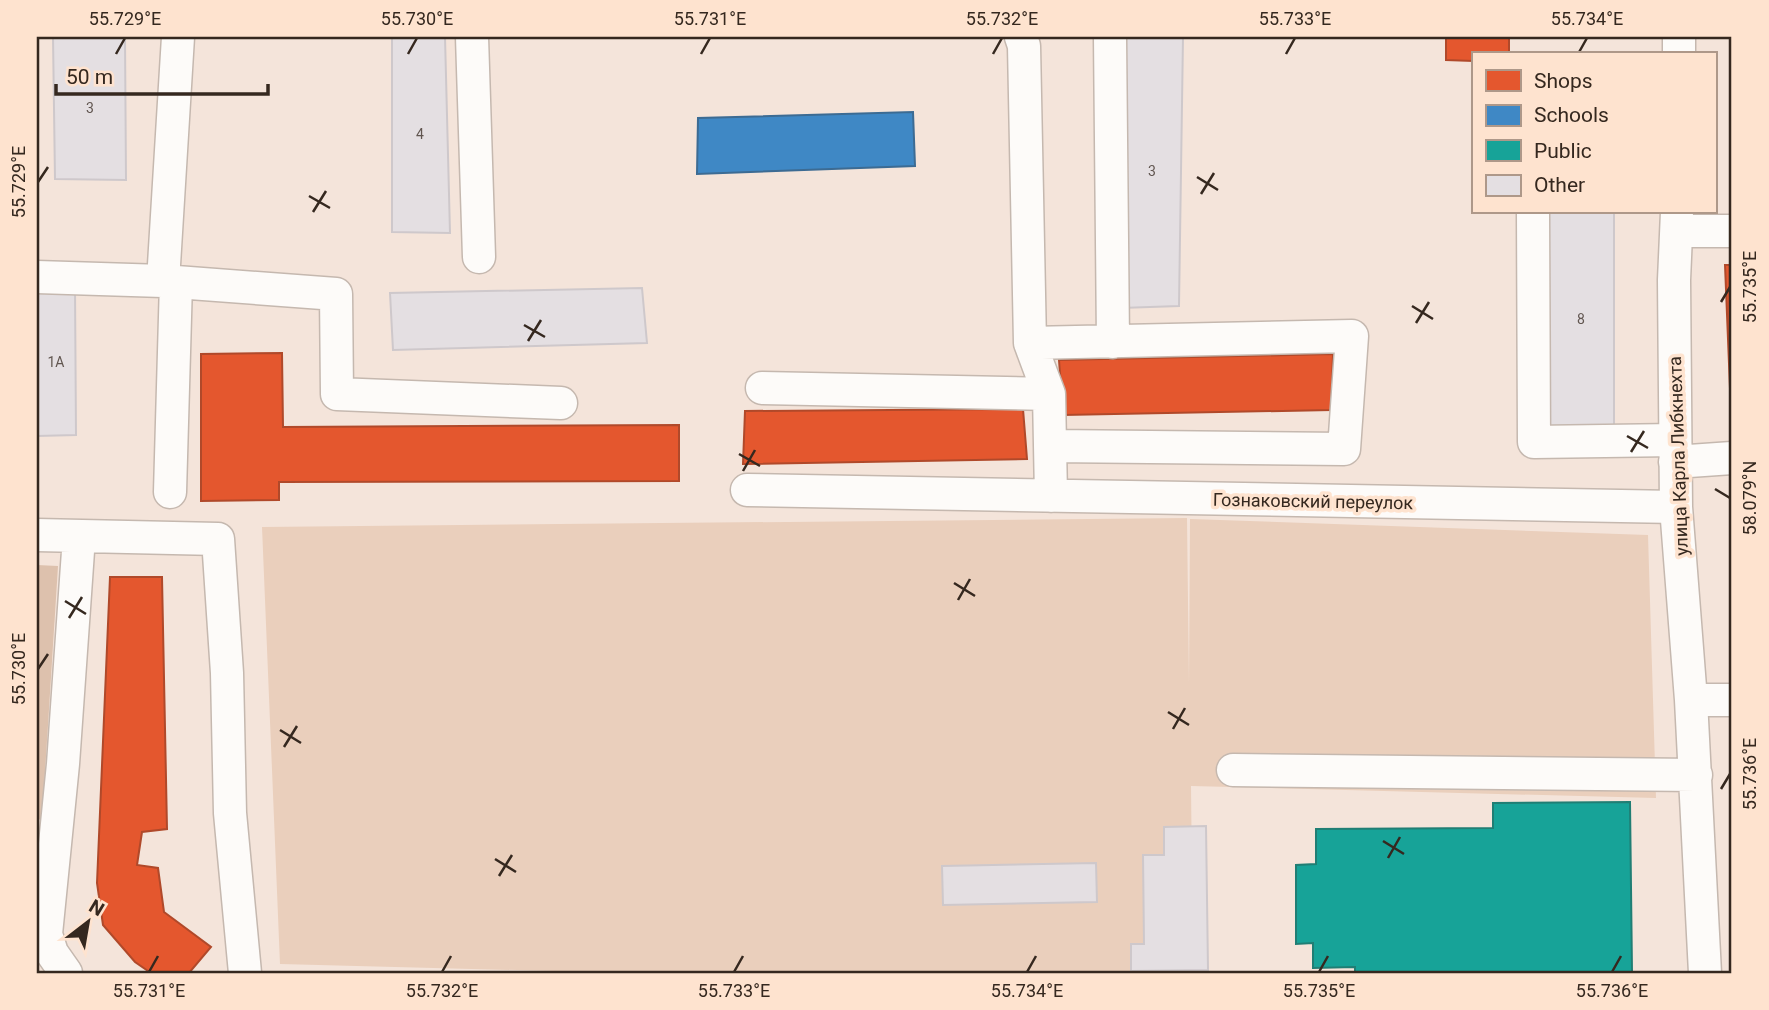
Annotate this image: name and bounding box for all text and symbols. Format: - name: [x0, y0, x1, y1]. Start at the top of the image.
- text: 55.729°E: [89, 8, 161, 29]
- text: 55.730°E: [381, 8, 453, 29]
- text: 55.731°E: [674, 8, 746, 29]
- text: 55.732°E: [966, 8, 1038, 29]
- text: 55.733°E: [1259, 8, 1331, 29]
- text: 55.734°E: [1551, 8, 1623, 29]
- scale bar: [56, 52, 268, 96]
- legend: [1472, 52, 1716, 214]
- text: 50 m: [66, 65, 113, 89]
- text: Shops: [1534, 69, 1593, 93]
- house number: 3: [86, 100, 94, 116]
- text: Schools: [1534, 103, 1609, 127]
- house number: 4: [416, 126, 424, 142]
- text: Public: [1534, 139, 1592, 163]
- text: 55.729°E: [8, 146, 29, 218]
- house number: 3: [1148, 163, 1156, 179]
- text: Other: [1534, 173, 1585, 197]
- text: 55.735°E: [1739, 251, 1760, 323]
- house number: 8: [1577, 311, 1585, 327]
- house number: 1А: [47, 354, 65, 370]
- street label: улица Карла Либкнехта: [1664, 356, 1692, 556]
- text: 58.079°N: [1739, 461, 1760, 535]
- street label: Гознаковский переулок: [1213, 489, 1414, 513]
- text: 55.730°E: [8, 633, 29, 705]
- text: 55.736°E: [1739, 738, 1760, 810]
- north arrow: [52, 888, 122, 958]
- text: N: [85, 895, 108, 921]
- text: 55.731°E: [113, 980, 185, 1001]
- text: 55.732°E: [406, 980, 478, 1001]
- text: 55.733°E: [698, 980, 770, 1001]
- text: 55.734°E: [991, 980, 1063, 1001]
- text: 55.735°E: [1283, 980, 1355, 1001]
- text: 55.736°E: [1576, 980, 1648, 1001]

